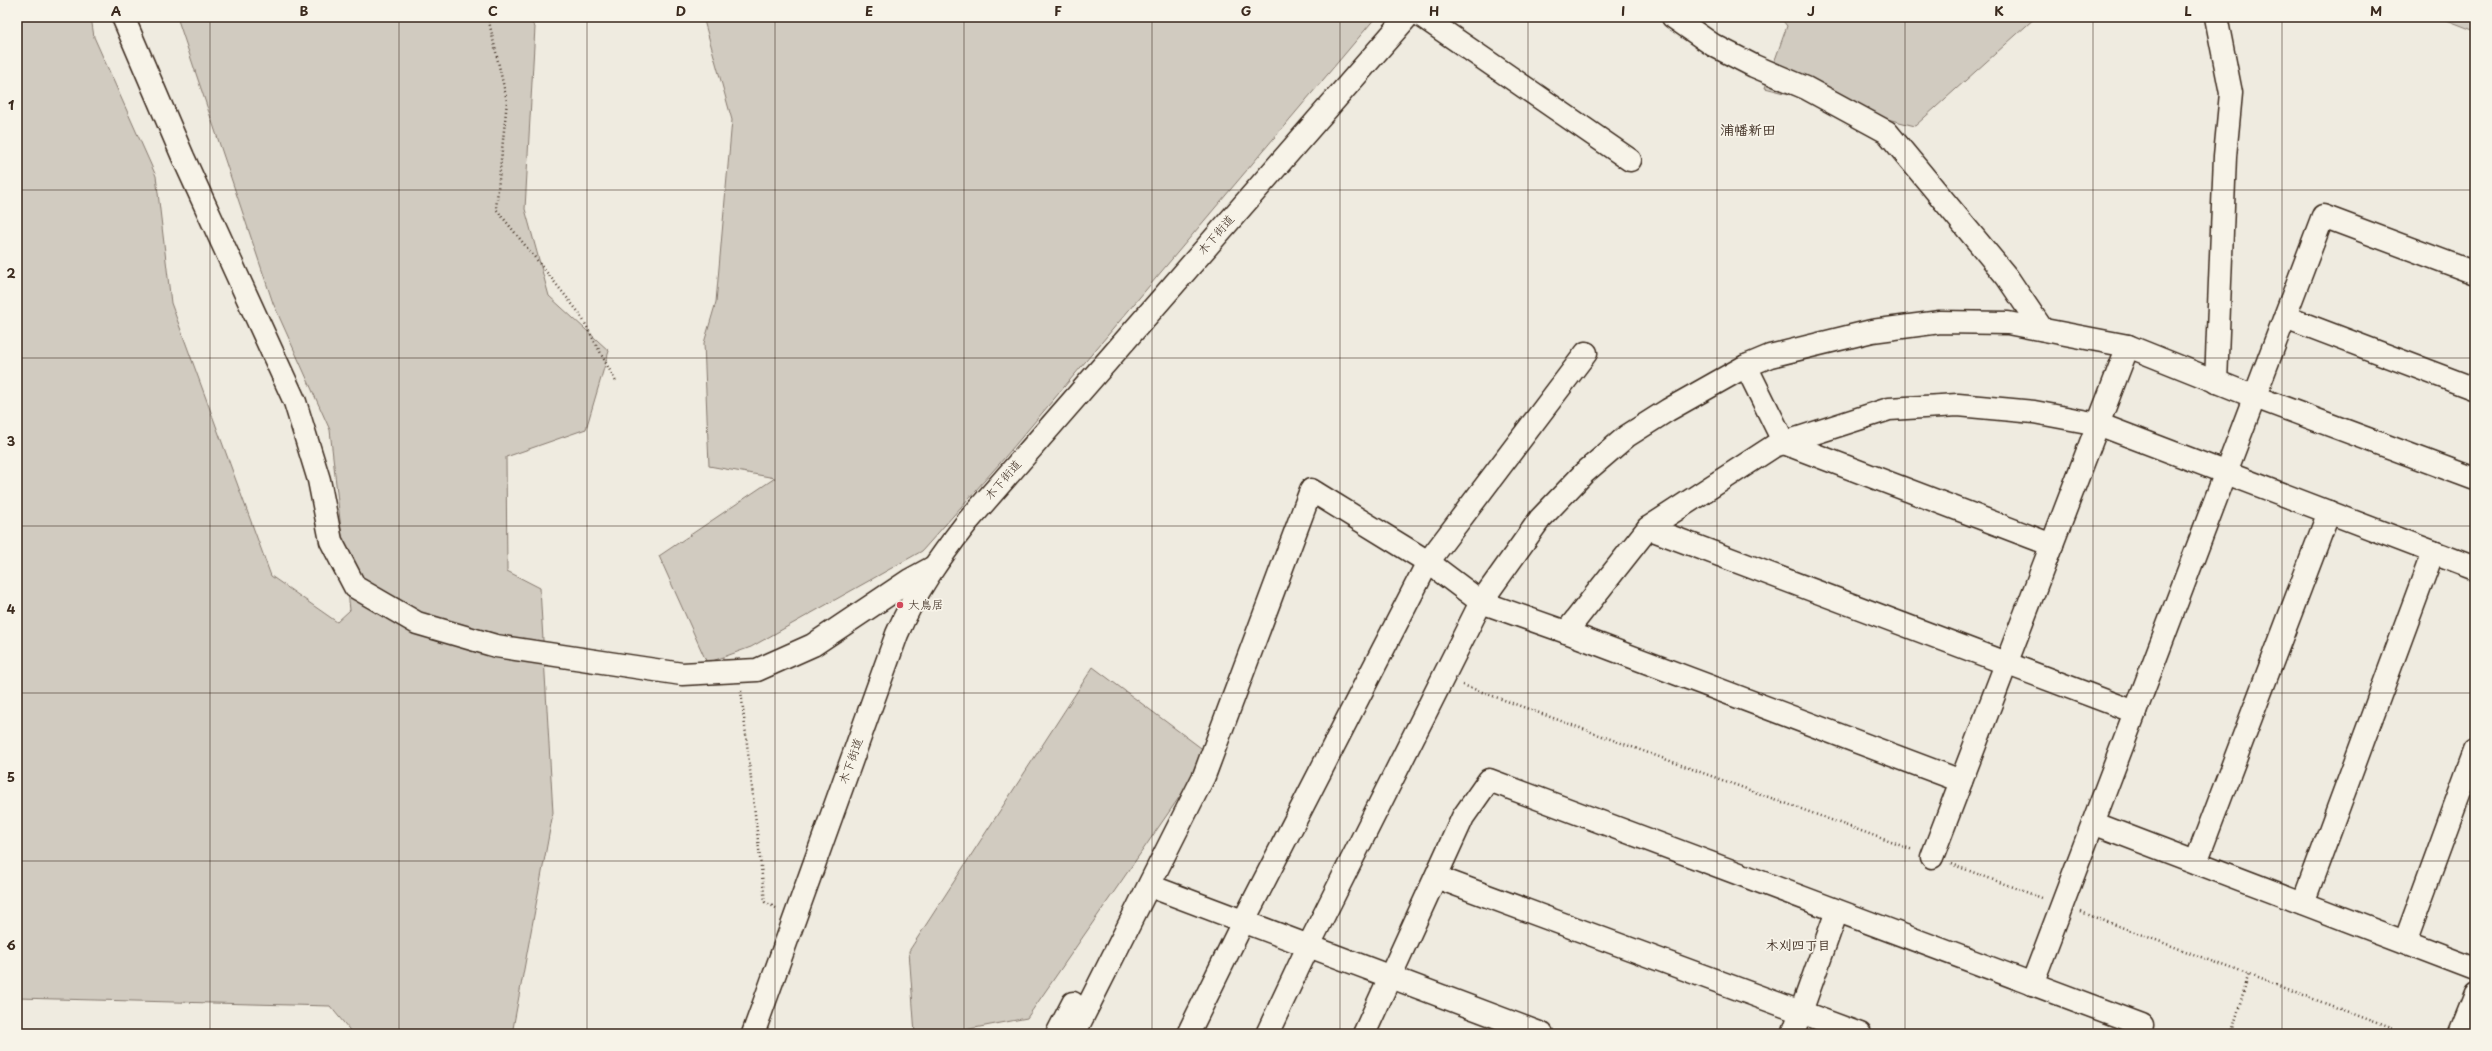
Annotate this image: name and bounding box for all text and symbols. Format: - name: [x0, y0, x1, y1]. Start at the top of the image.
- text: A: [111, 1, 121, 20]
- text: B: [300, 1, 309, 20]
- text: C: [488, 1, 498, 20]
- text: D: [676, 1, 686, 20]
- text: E: [865, 1, 873, 20]
- text: F: [1054, 1, 1062, 20]
- text: G: [1241, 1, 1251, 20]
- text: H: [1429, 1, 1439, 20]
- text: I: [1621, 1, 1625, 20]
- text: J: [1807, 1, 1815, 20]
- text: K: [1994, 1, 2004, 20]
- text: L: [2184, 1, 2192, 20]
- text: M: [2370, 1, 2382, 20]
- text: 1: [8, 95, 14, 114]
- district label: 浦幡新田: [1720, 119, 1776, 140]
- street label: 木下街道: [1193, 210, 1238, 258]
- text: 2: [6, 263, 16, 282]
- text: 3: [7, 431, 16, 450]
- street label: 木下街道: [980, 455, 1025, 503]
- place label: 大鳥居: [908, 595, 944, 613]
- text: 4: [7, 599, 16, 618]
- marker: 大鳥居: [895, 600, 905, 610]
- street label: 木下街道: [833, 735, 867, 786]
- text: 5: [7, 767, 15, 786]
- text: 6: [6, 935, 16, 954]
- district label: 木刈四丁目: [1765, 935, 1831, 954]

